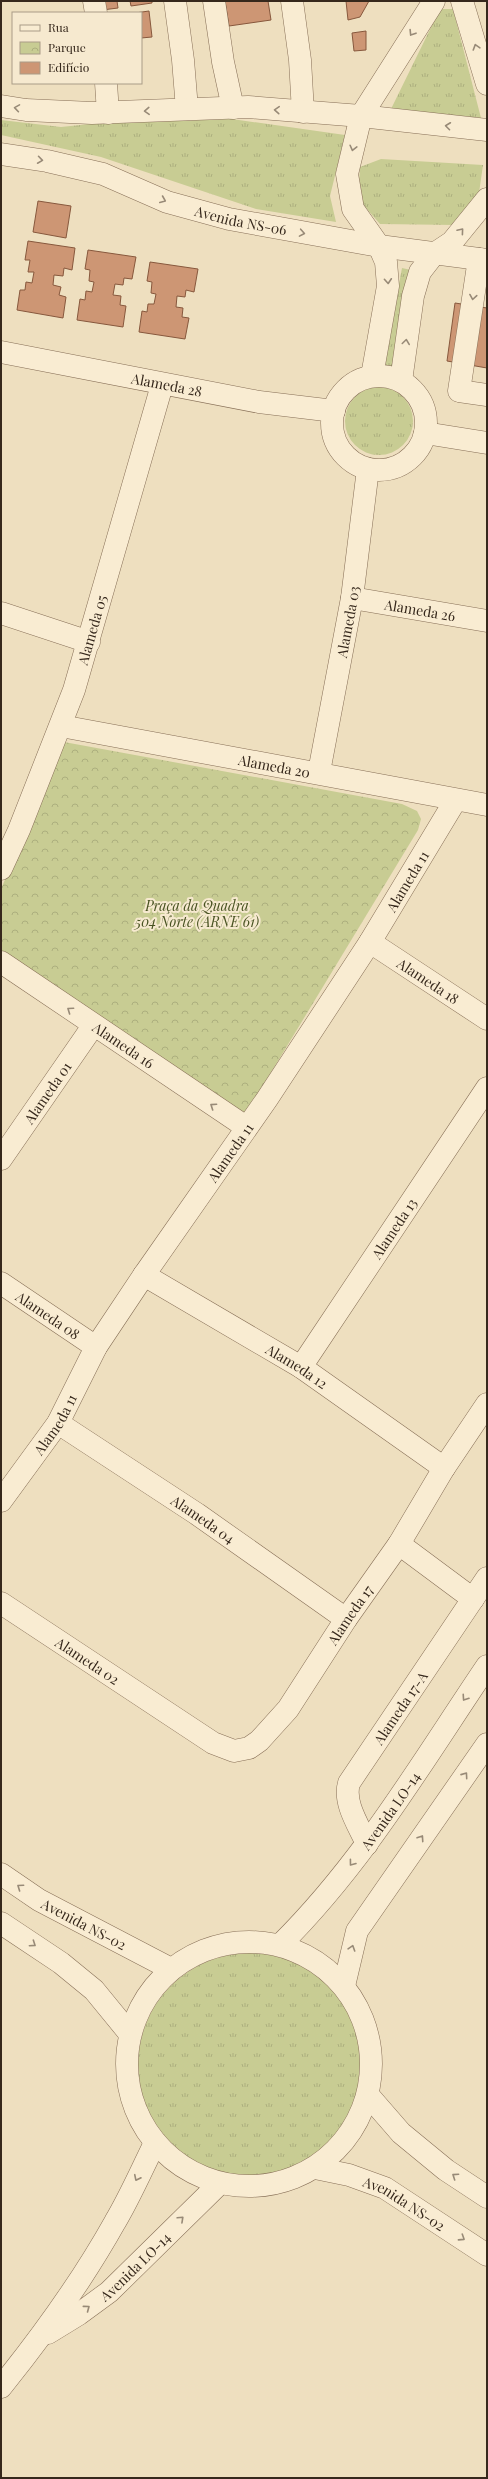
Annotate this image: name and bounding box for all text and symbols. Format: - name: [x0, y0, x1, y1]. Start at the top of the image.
- legend: [12, 12, 142, 84]
- text: Rua: [48, 19, 69, 35]
- one-way arrow: [409, 29, 417, 36]
- text: Parque: [48, 39, 86, 55]
- one-way arrow: [472, 43, 481, 50]
- text: Edifício: [48, 59, 90, 75]
- one-way arrow: [14, 104, 21, 113]
- one-way arrow: [274, 105, 280, 114]
- one-way arrow: [144, 106, 150, 115]
- one-way arrow: [445, 122, 451, 131]
- one-way arrow: [350, 145, 358, 151]
- one-way arrow: [37, 155, 43, 164]
- one-way arrow: [159, 195, 166, 203]
- street label: Avenida NS-06: [192, 200, 288, 239]
- one-way arrow: [299, 228, 306, 236]
- one-way arrow: [456, 228, 463, 236]
- one-way arrow: [383, 278, 392, 284]
- one-way arrow: [469, 294, 478, 301]
- one-way arrow: [401, 339, 410, 345]
- street label: Alameda 28: [129, 368, 204, 400]
- street label: Alameda 03: [331, 585, 363, 660]
- street label: Alameda 05: [72, 592, 111, 668]
- street label: Alameda 26: [382, 594, 457, 625]
- street label: Alameda 20: [236, 749, 312, 782]
- street label: Alameda 11: [381, 847, 433, 916]
- park label: Praça da Quadra 504 Norte (ARNE 61): [133, 896, 259, 931]
- street label: Alameda 18: [393, 953, 463, 1008]
- one-way arrow: [68, 1008, 75, 1015]
- street label: Alameda 16: [88, 1017, 158, 1072]
- street label: Alameda 01: [18, 1058, 75, 1128]
- one-way arrow: [210, 1103, 217, 1110]
- street label: Alameda 11: [202, 1119, 257, 1186]
- street label: Alameda 13: [366, 1194, 421, 1263]
- street label: Alameda 08: [12, 1286, 84, 1343]
- street label: Alameda 12: [262, 1339, 332, 1393]
- street label: Alameda 11: [28, 1391, 81, 1459]
- street label: Alameda 04: [167, 1490, 239, 1547]
- street label: Alameda 17: [322, 1581, 377, 1649]
- street label: Alameda 02: [51, 1632, 124, 1688]
- street label: Alameda 17-A: [368, 1667, 431, 1749]
- one-way arrow: [462, 1694, 470, 1701]
- street label: Avenida LO-14: [355, 1768, 424, 1854]
- one-way arrow: [460, 1772, 467, 1779]
- one-way arrow: [416, 1836, 423, 1843]
- one-way arrow: [350, 1859, 357, 1866]
- one-way arrow: [17, 1884, 24, 1892]
- street label: Avenida NS-02: [38, 1893, 130, 1954]
- one-way arrow: [29, 1940, 36, 1947]
- one-way arrow: [347, 1944, 356, 1951]
- street label: Avenida NS-02: [360, 2171, 449, 2235]
- one-way arrow: [134, 2174, 142, 2181]
- one-way arrow: [452, 2174, 459, 2181]
- one-way arrow: [176, 2216, 184, 2224]
- street label: Avenida LO-14: [95, 2228, 174, 2306]
- one-way arrow: [458, 2233, 465, 2241]
- one-way arrow: [83, 2305, 90, 2313]

